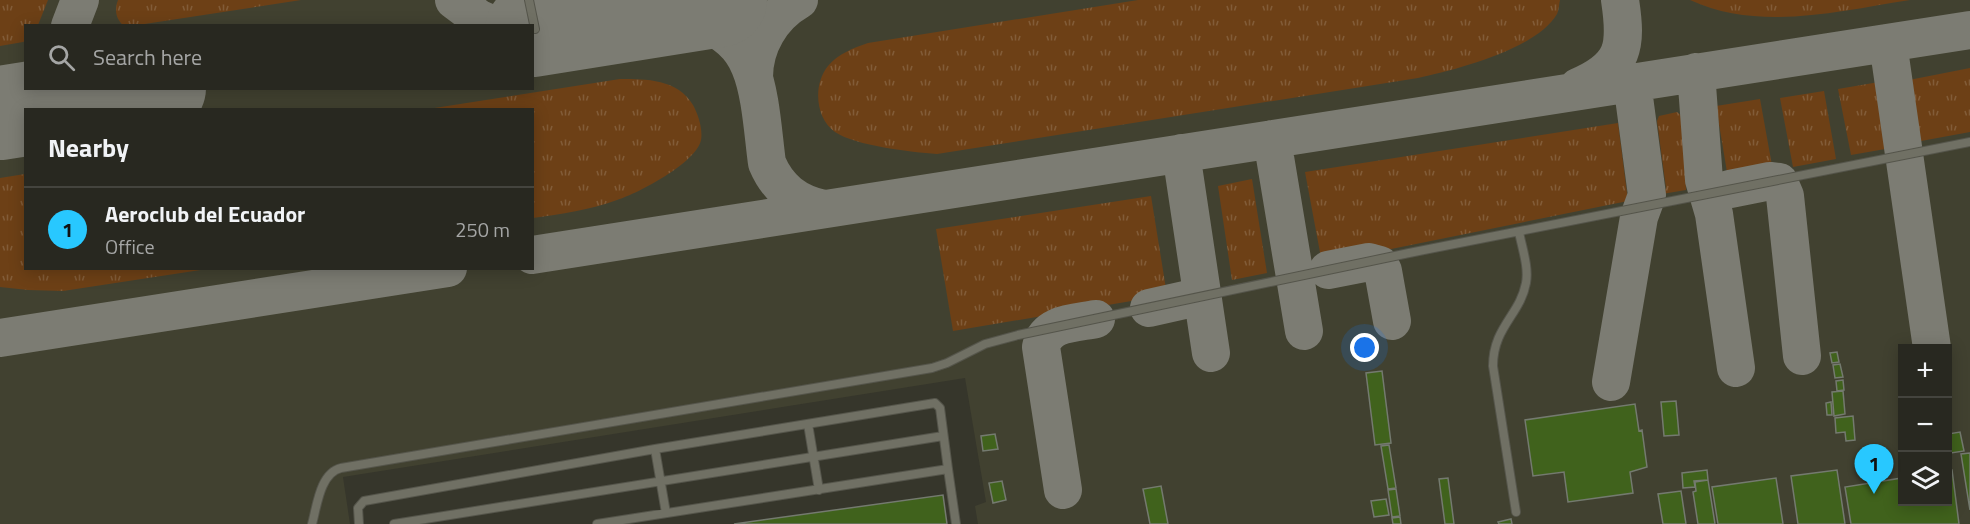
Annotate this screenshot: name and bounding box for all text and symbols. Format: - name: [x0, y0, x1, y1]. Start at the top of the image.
- search box: [24, 24, 534, 90]
- text: Search here: [93, 40, 202, 74]
- icon: search: [45, 41, 78, 74]
- text: Nearby: [48, 128, 129, 167]
- text: Aeroclub del Ecuador: [105, 197, 305, 231]
- text: 1: [62, 214, 73, 245]
- text: 250 m: [455, 214, 510, 245]
- text: Office: [105, 231, 155, 262]
- your location: [1350, 333, 1379, 362]
- map controls: [1898, 344, 1952, 506]
- button: +: [1898, 344, 1952, 398]
- button: −: [1898, 398, 1952, 452]
- pin: 1: [1854, 444, 1894, 494]
- button: layers: [1898, 452, 1952, 506]

